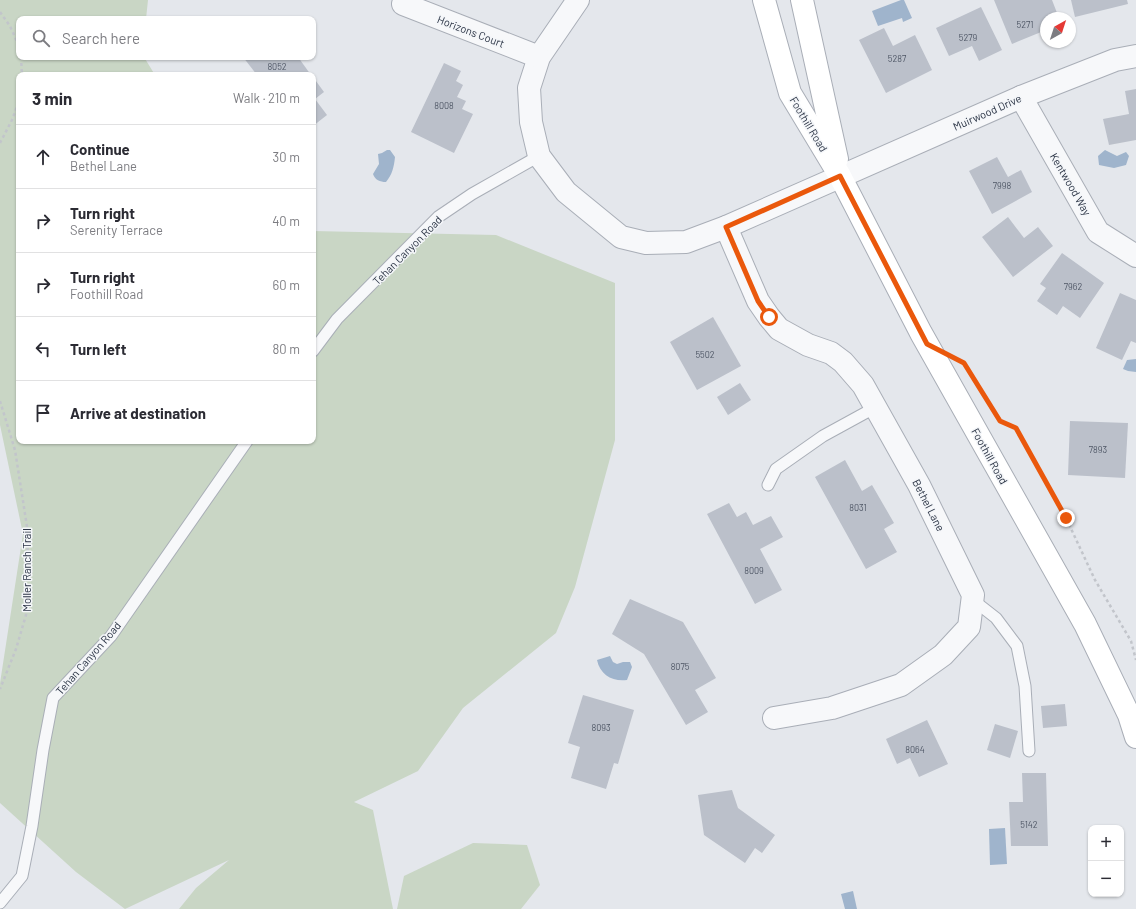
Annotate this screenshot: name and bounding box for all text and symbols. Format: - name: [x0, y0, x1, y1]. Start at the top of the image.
- street label: Horizons Court: [436, 12, 506, 50]
- north arrow: [1040, 12, 1076, 48]
- search box: [16, 16, 316, 60]
- house number: 5271: [1017, 19, 1033, 30]
- icon: search: [30, 27, 52, 49]
- text: Search here: [62, 29, 140, 47]
- house number: 5279: [959, 32, 978, 43]
- house number: 5287: [888, 53, 907, 64]
- house number: 8052: [267, 61, 287, 72]
- text: 3 min: [32, 88, 72, 108]
- text: Walk · 210 m: [233, 90, 300, 106]
- street label: Muirwood Drive: [951, 91, 1023, 133]
- street label: Foothill Road: [787, 94, 831, 154]
- house number: 8008: [434, 100, 454, 111]
- text: Continue: [70, 140, 130, 158]
- icon: ahead: [32, 146, 54, 168]
- text: 30 m: [273, 149, 300, 165]
- street label: Kentwood Way: [1048, 150, 1094, 218]
- text: Bethel Lane: [70, 158, 137, 174]
- house number: 7998: [993, 180, 1011, 191]
- text: Turn right: [70, 204, 135, 222]
- icon: right: [32, 210, 54, 232]
- text: 40 m: [272, 213, 300, 229]
- street label: Tehan Canyon Road: [370, 213, 444, 287]
- text: Serenity Terrace: [70, 222, 163, 238]
- text: Turn right: [70, 268, 135, 286]
- icon: right: [32, 274, 54, 296]
- text: 60 m: [273, 277, 300, 293]
- house number: 7962: [1064, 281, 1082, 292]
- text: Foothill Road: [70, 286, 143, 302]
- route start: [760, 308, 778, 326]
- icon: left: [32, 338, 54, 360]
- text: Turn left: [70, 340, 126, 358]
- text: 80 m: [273, 341, 300, 357]
- house number: 5502: [695, 349, 715, 360]
- icon: arrive: [32, 402, 54, 424]
- text: Arrive at destination: [70, 404, 206, 422]
- street label: Foothill Road: [969, 426, 1011, 486]
- house number: 7893: [1089, 444, 1107, 455]
- street label: Bethel Lane: [910, 477, 948, 533]
- house number: 8031: [849, 502, 867, 513]
- route end: [1057, 509, 1075, 527]
- street label: Moller Ranch Trail: [20, 528, 33, 612]
- house number: 8009: [744, 565, 764, 576]
- street label: Tehan Canyon Road: [53, 619, 123, 697]
- house number: 8075: [671, 661, 690, 672]
- house number: 8093: [591, 722, 611, 733]
- house number: 8064: [905, 744, 925, 755]
- house number: 5142: [1020, 819, 1038, 830]
- map controls: [1088, 825, 1124, 897]
- button: +: [1088, 825, 1124, 861]
- button: −: [1088, 861, 1124, 897]

